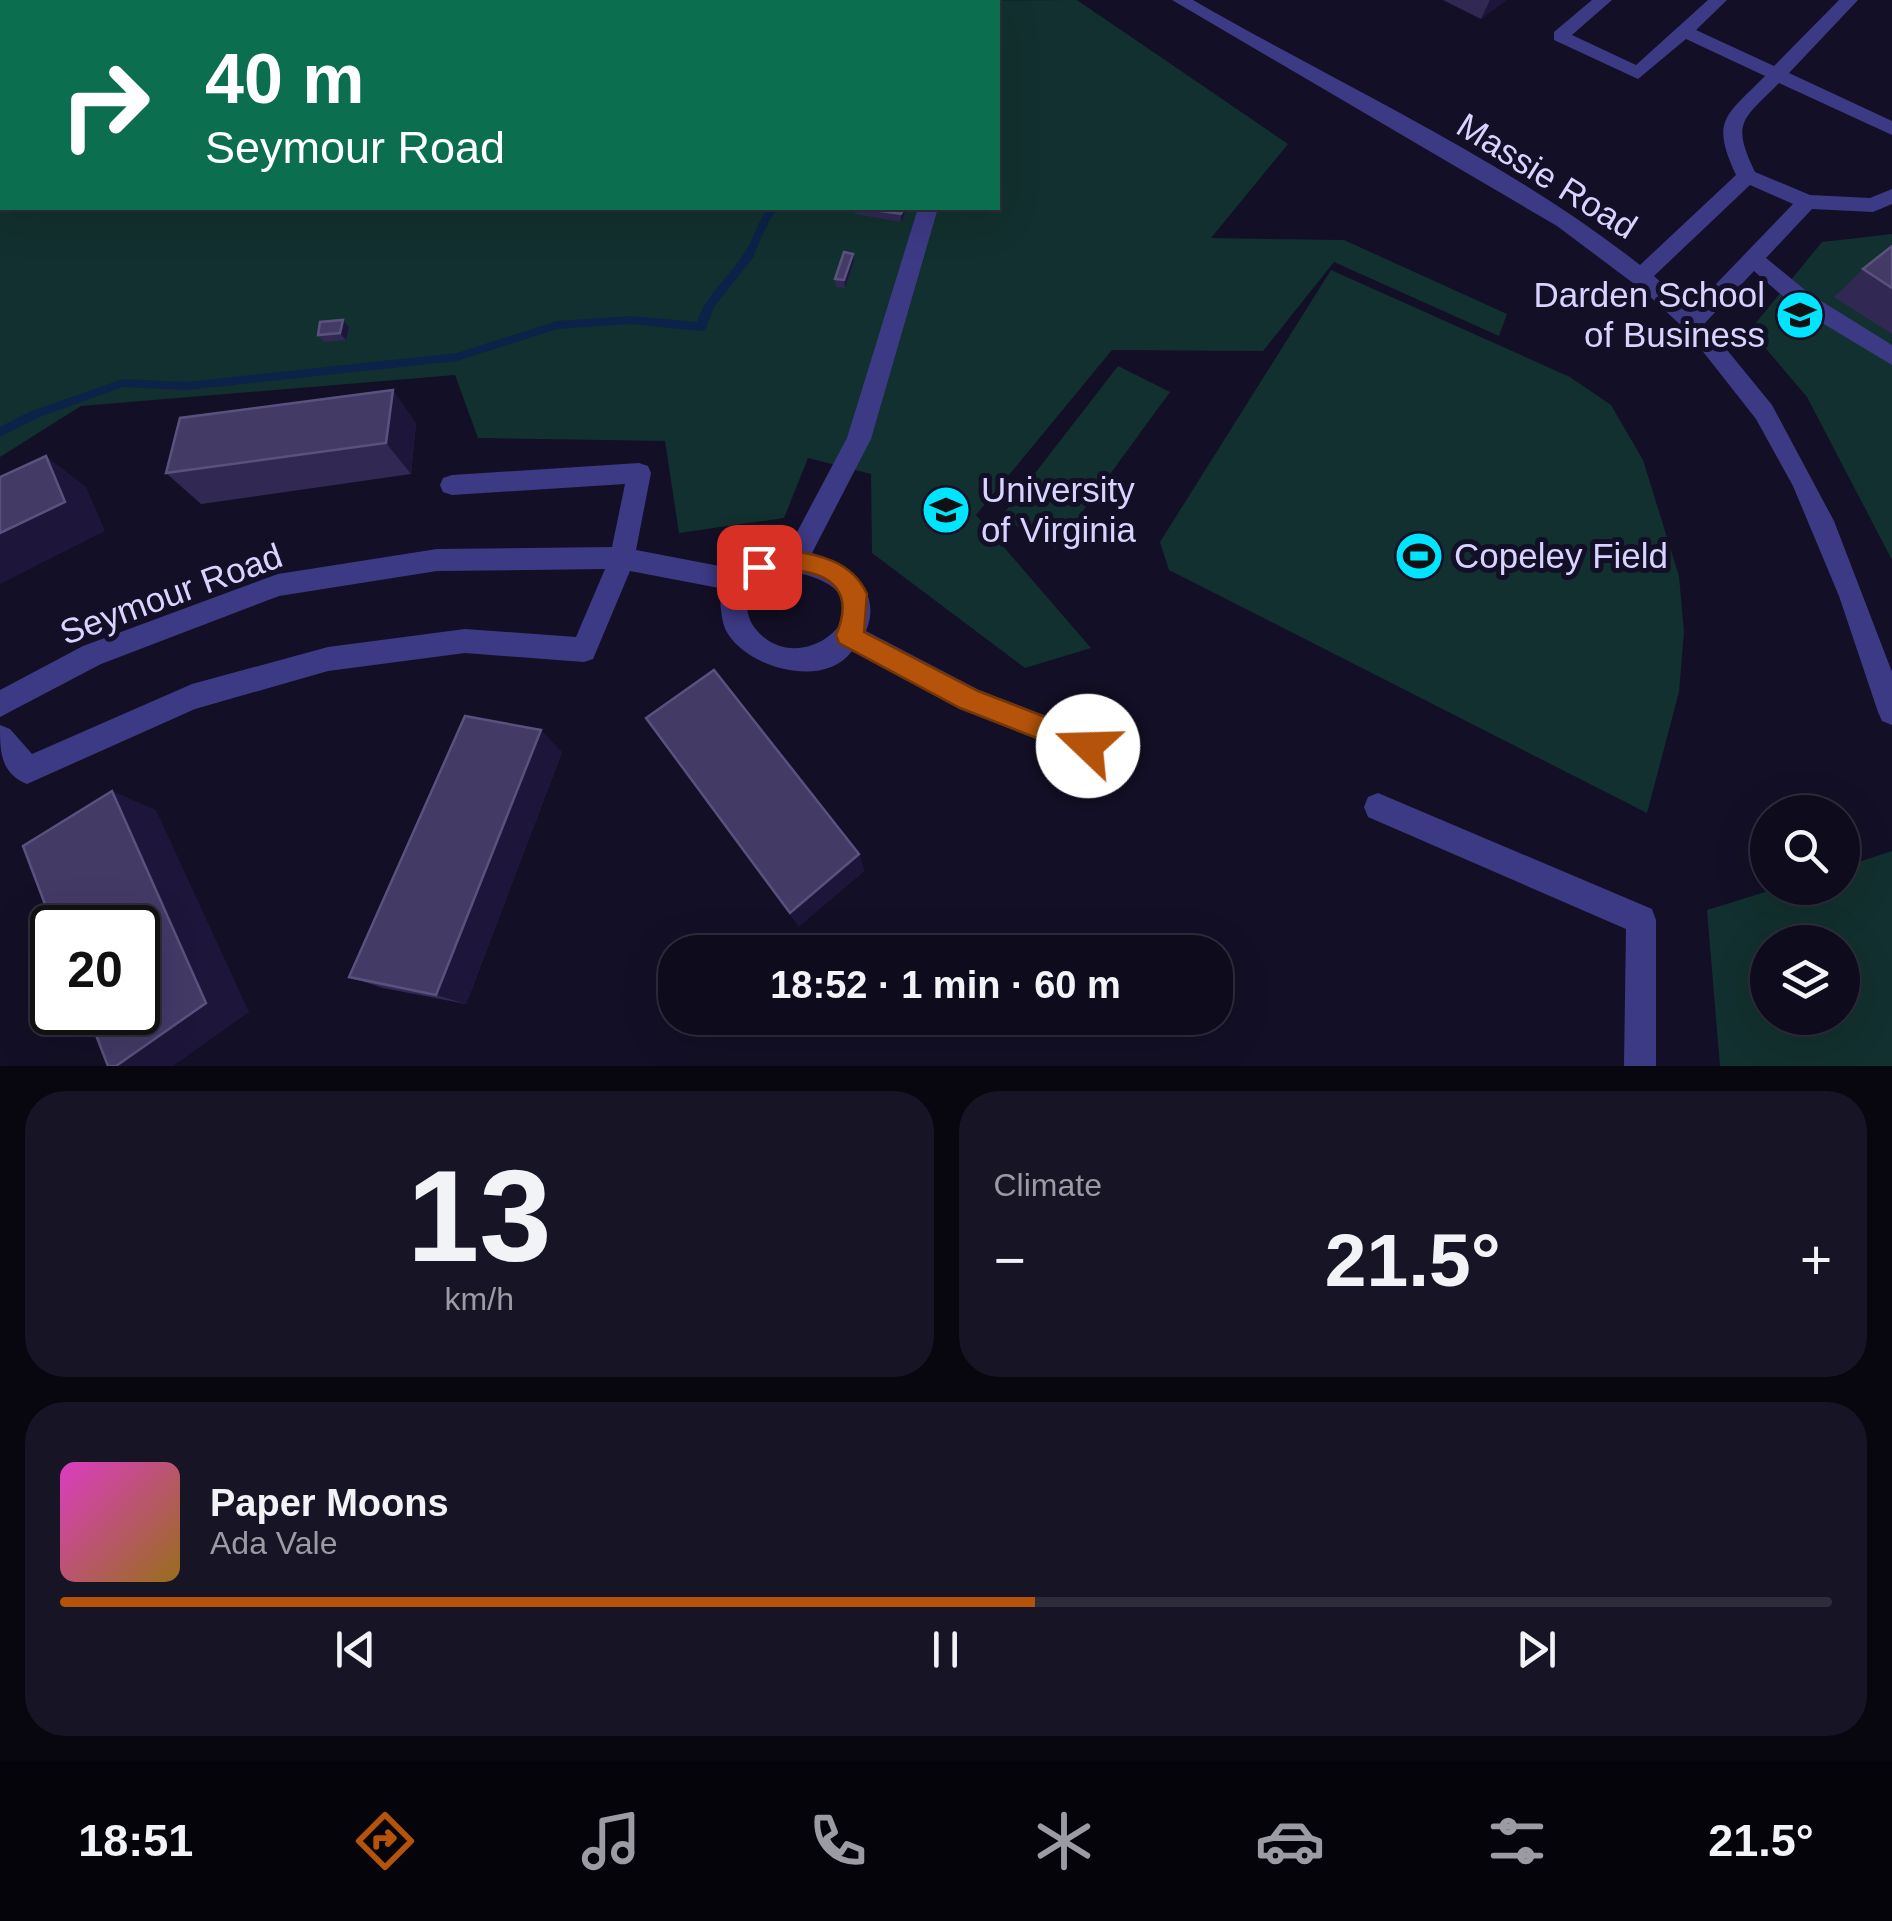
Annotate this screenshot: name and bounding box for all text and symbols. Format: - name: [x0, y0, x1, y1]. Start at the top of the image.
- icon: right: [40, 40, 170, 170]
- text: 40 m: [205, 40, 365, 118]
- street label: Massie Road: [1450, 105, 1644, 246]
- text: Seymour Road: [205, 122, 505, 173]
- place label: Darden School of Business: [1533, 275, 1765, 354]
- school or university icon: Darden School of Business: [1774, 289, 1826, 341]
- place label: University of Virginia: [981, 470, 1137, 549]
- school or university icon: University of Virginia: [920, 484, 972, 536]
- pin: [717, 525, 802, 610]
- sports icon: Copeley Field: [1393, 530, 1445, 582]
- street label: Seymour Road: [54, 535, 287, 652]
- place label: Copeley Field: [1454, 536, 1668, 575]
- icon: arrive: [732, 540, 787, 595]
- position arrow: [1036, 694, 1140, 798]
- map controls: [1750, 795, 1860, 1035]
- button: search: [1750, 795, 1860, 905]
- speed limit sign: 20: [30, 905, 160, 1035]
- button: layers: [1750, 925, 1860, 1035]
- text: 18:52 · 1 min · 60 m: [770, 964, 1121, 1006]
- text: 13: [407, 1143, 552, 1289]
- text: Climate: [994, 1167, 1102, 1203]
- text: 21.5°: [1325, 1218, 1501, 1302]
- text: −: [994, 1229, 1026, 1291]
- text: +: [1800, 1229, 1832, 1291]
- text: km/h: [445, 1281, 514, 1317]
- text: Paper Moons: [210, 1482, 449, 1524]
- text: Ada Vale: [210, 1525, 338, 1561]
- icon: previous: [328, 1622, 383, 1677]
- icon: pause: [918, 1622, 973, 1677]
- icon: next: [1509, 1622, 1564, 1677]
- icon: directions: [350, 1806, 420, 1876]
- icon: music: [576, 1806, 646, 1876]
- icon: phone: [803, 1806, 873, 1876]
- icon: climate: [1029, 1806, 1099, 1876]
- icon: car: [1255, 1806, 1325, 1876]
- icon: filters: [1482, 1806, 1552, 1876]
- text: 18:51: [78, 1815, 193, 1866]
- text: 21.5°: [1708, 1815, 1814, 1866]

